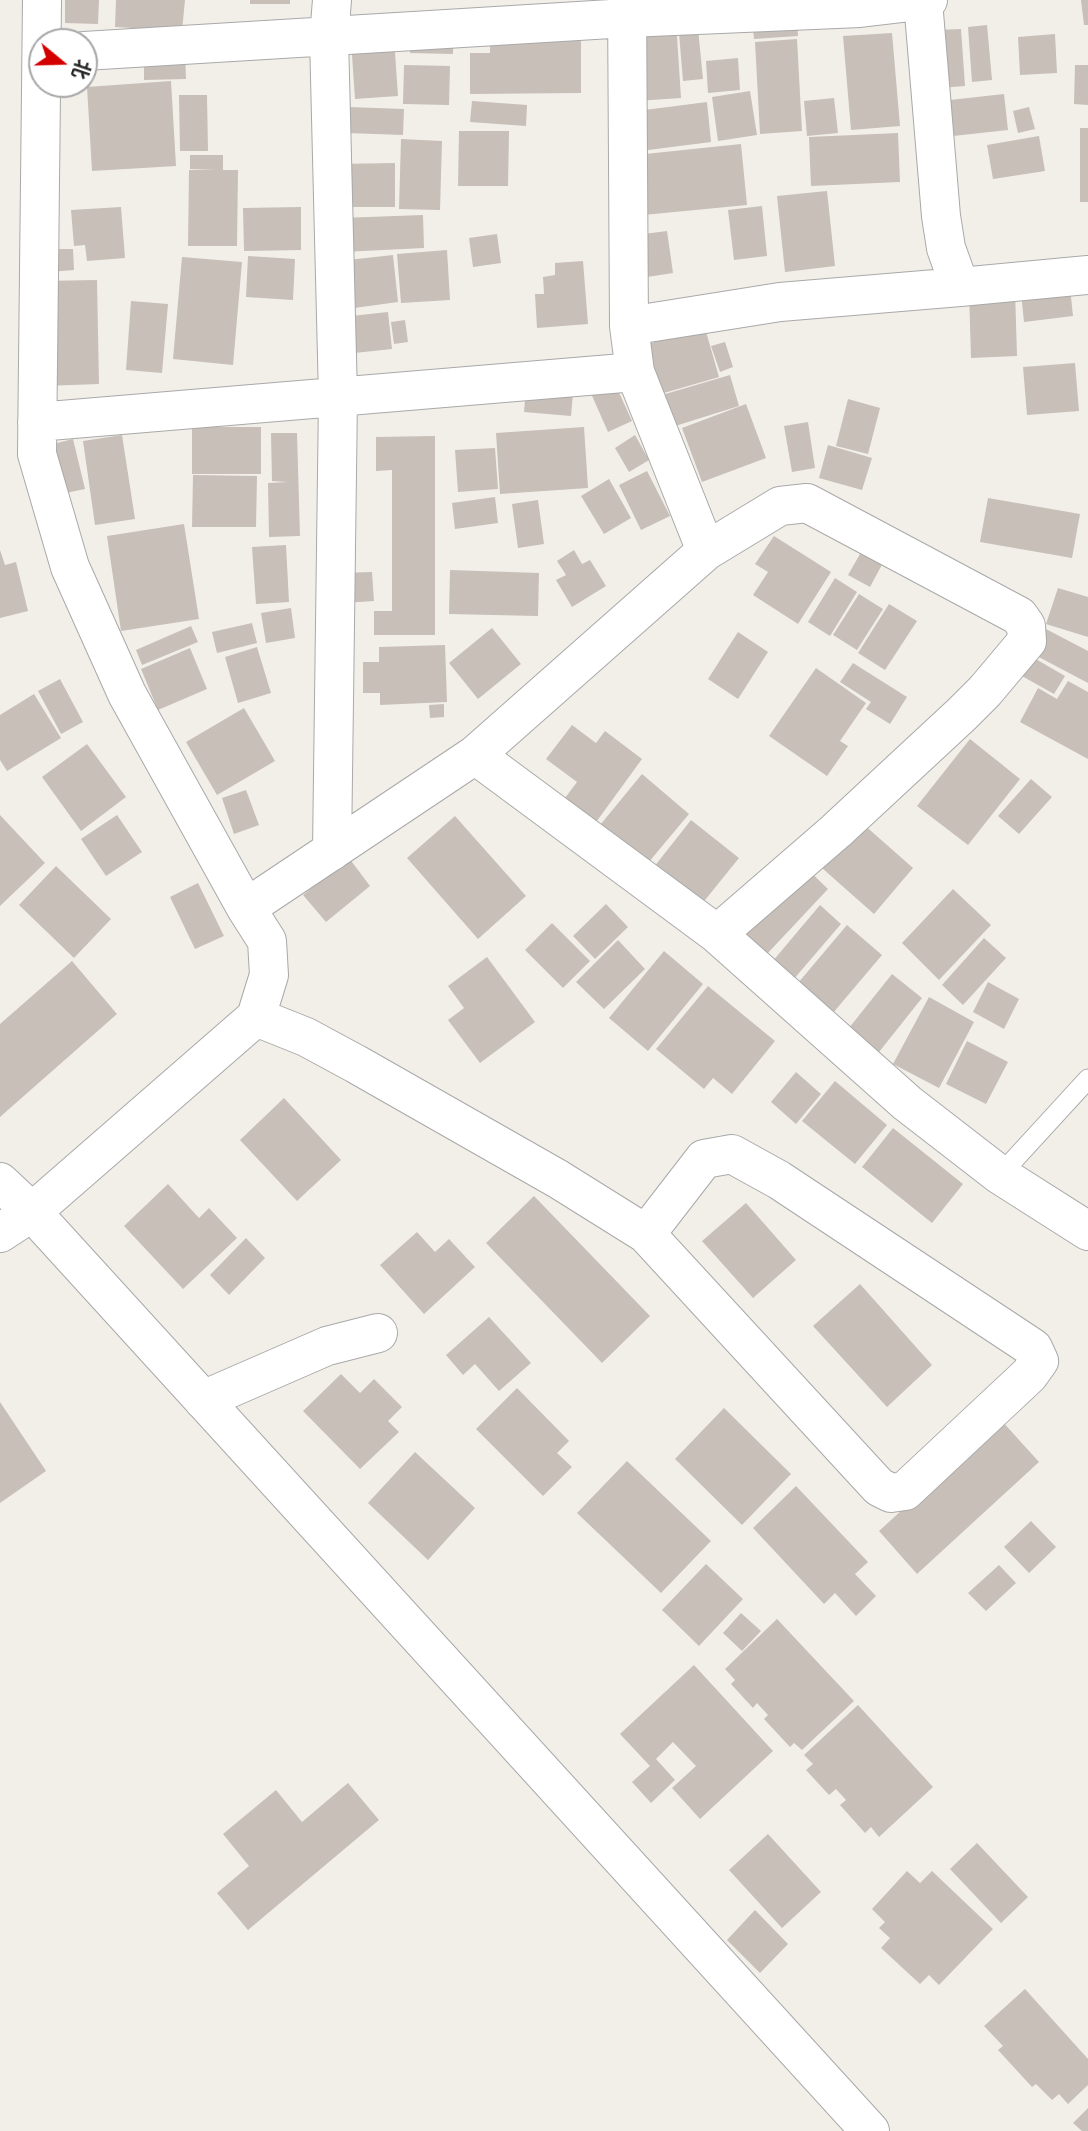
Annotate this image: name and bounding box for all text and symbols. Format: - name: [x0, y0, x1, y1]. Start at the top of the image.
- north arrow: [28, 28, 98, 98]
- text: 北: [67, 57, 95, 82]

